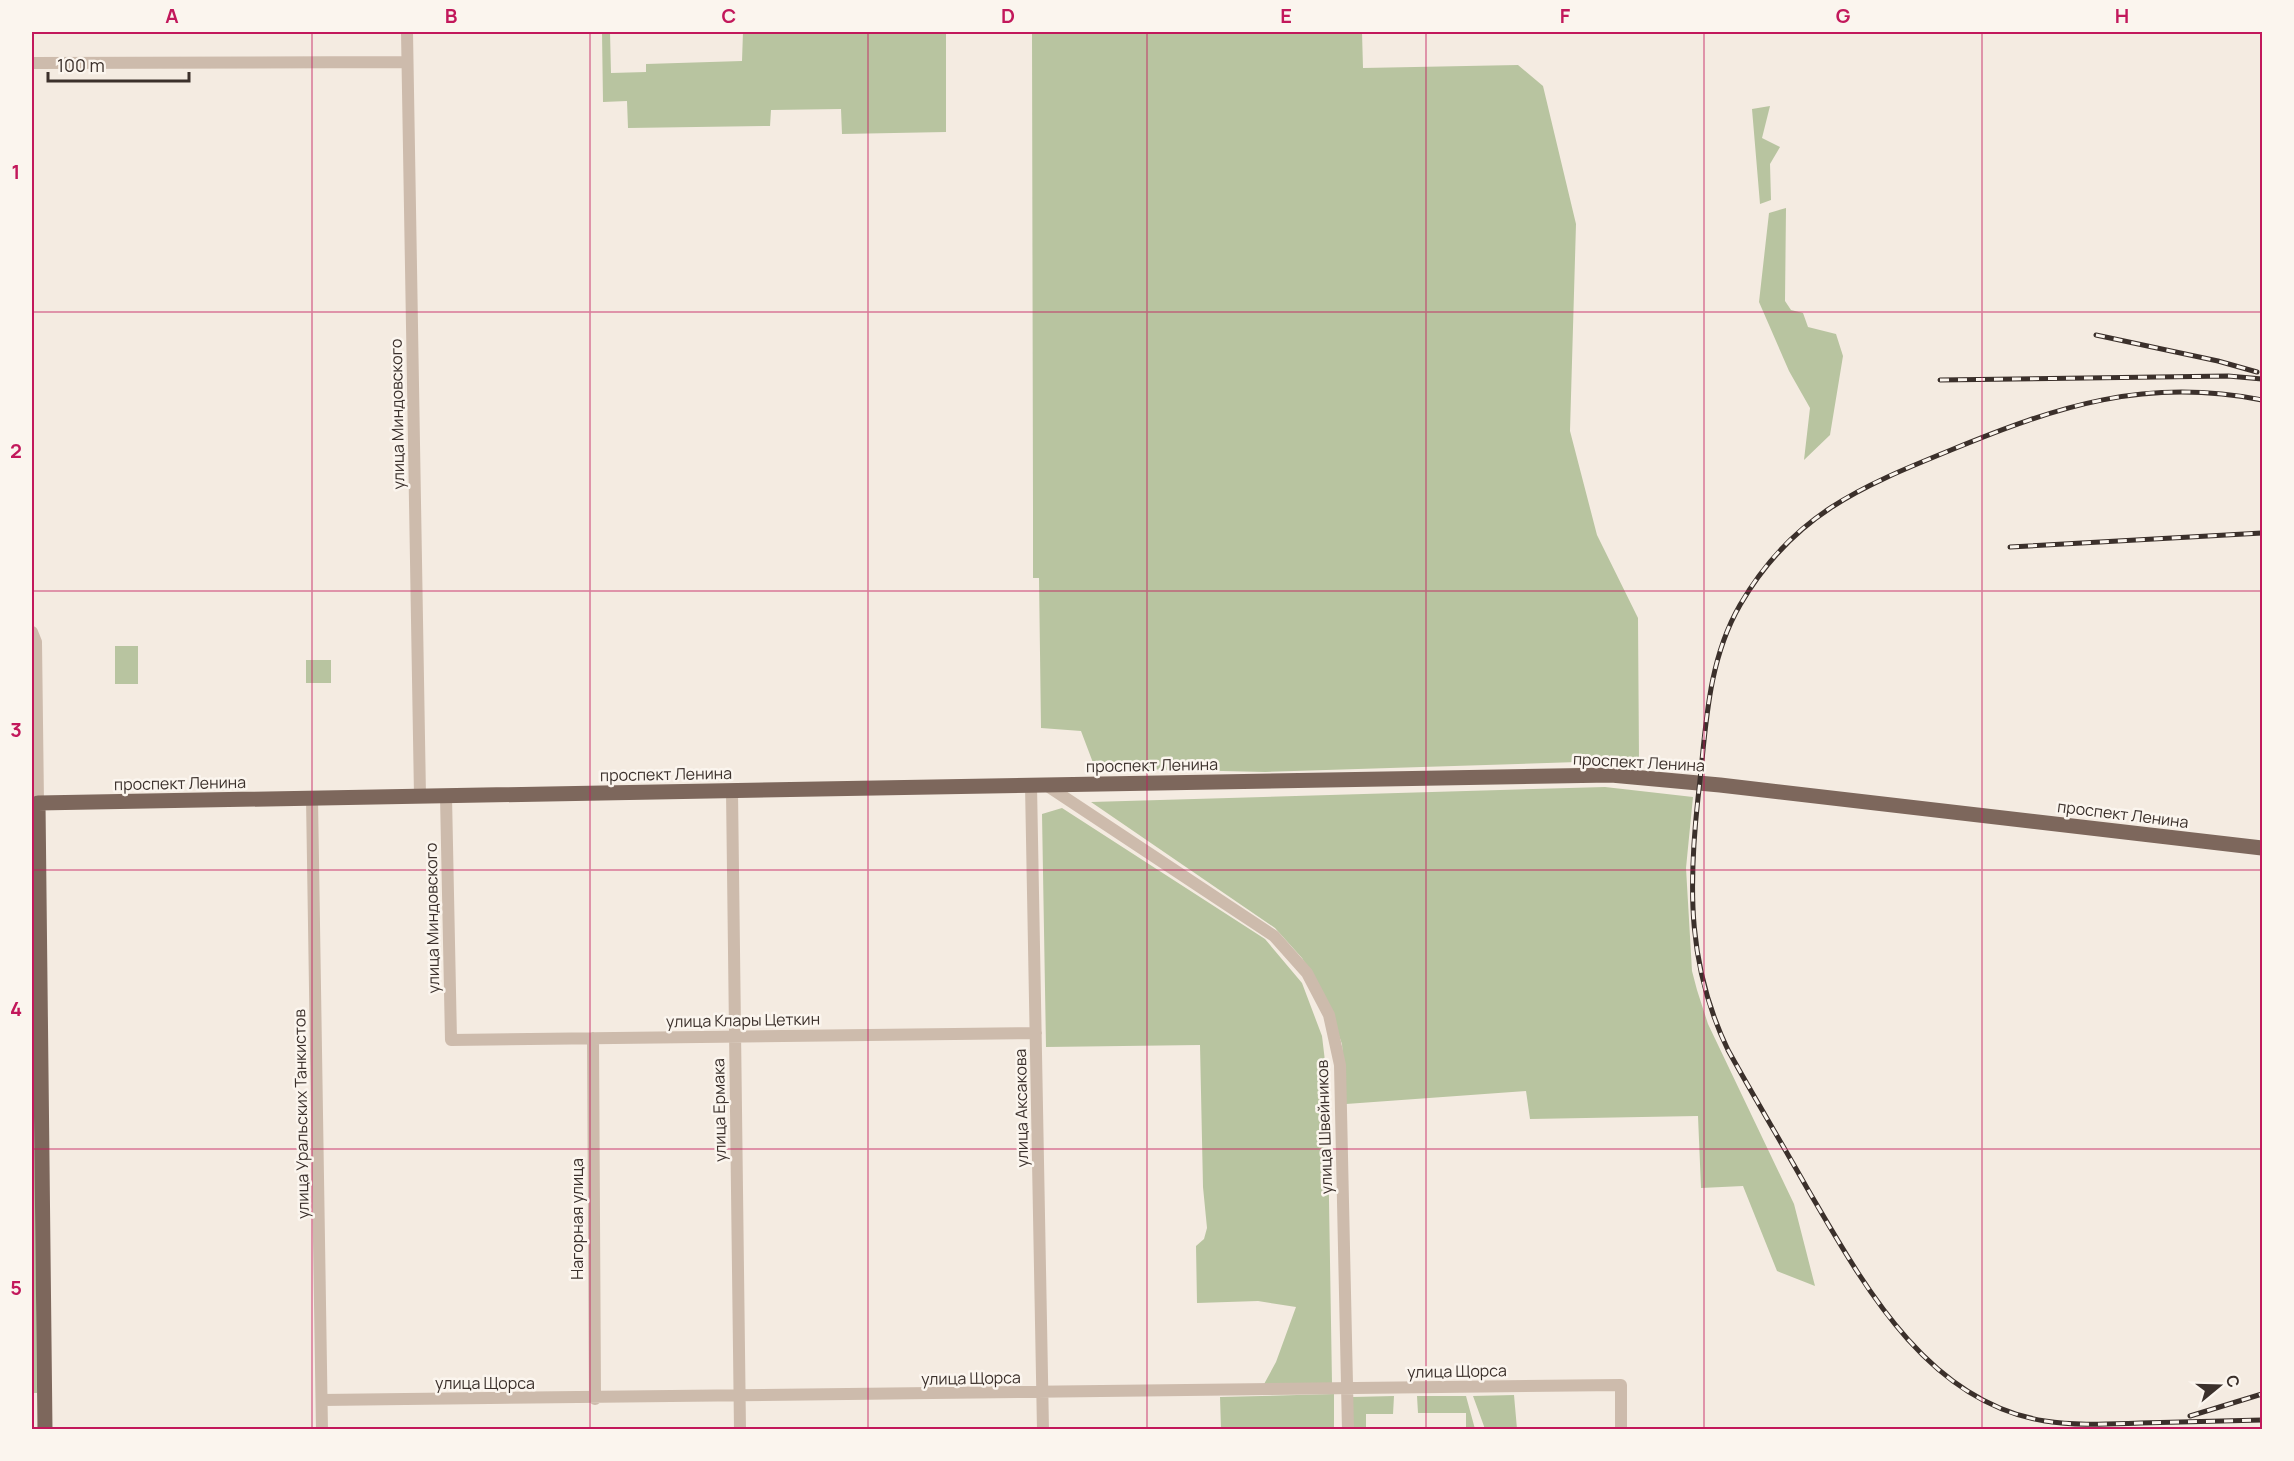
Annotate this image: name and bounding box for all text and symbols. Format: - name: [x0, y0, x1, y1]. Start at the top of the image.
- text: A: [165, 2, 179, 29]
- text: B: [445, 2, 458, 29]
- text: C: [722, 2, 736, 29]
- text: D: [1001, 2, 1015, 29]
- text: E: [1280, 2, 1292, 29]
- text: F: [1560, 2, 1571, 29]
- text: G: [1836, 2, 1851, 29]
- text: H: [2115, 2, 2129, 29]
- scale bar: [48, 45, 189, 83]
- text: 100 m: [57, 53, 105, 77]
- text: 1: [12, 158, 20, 185]
- street label: улица Миндовского: [385, 338, 409, 490]
- text: 2: [10, 437, 22, 464]
- text: 3: [10, 716, 22, 743]
- street label: проспект Ленина: [1572, 748, 1706, 776]
- street label: проспект Ленина: [1086, 753, 1218, 777]
- street label: проспект Ленина: [600, 762, 732, 786]
- street label: проспект Ленина: [114, 771, 246, 795]
- street label: проспект Ленина: [2056, 795, 2190, 833]
- street label: улица Миндовского: [420, 842, 444, 994]
- text: 4: [10, 995, 22, 1022]
- street label: улица Уральских Танкистов: [288, 1008, 314, 1219]
- street label: улица Клары Цеткин: [666, 1008, 820, 1032]
- street label: улица Аксакова: [1009, 1048, 1033, 1168]
- street label: улица Ермака: [707, 1058, 731, 1162]
- street label: улица Швейников: [1311, 1059, 1337, 1194]
- street label: Нагорная улица: [566, 1158, 588, 1280]
- text: 5: [10, 1274, 22, 1301]
- north arrow: [2189, 1356, 2249, 1416]
- street label: улица Щорса: [1407, 1359, 1507, 1383]
- street label: улица Щорса: [921, 1366, 1021, 1390]
- street label: улица Щорса: [435, 1372, 535, 1394]
- text: С: [2221, 1372, 2246, 1390]

